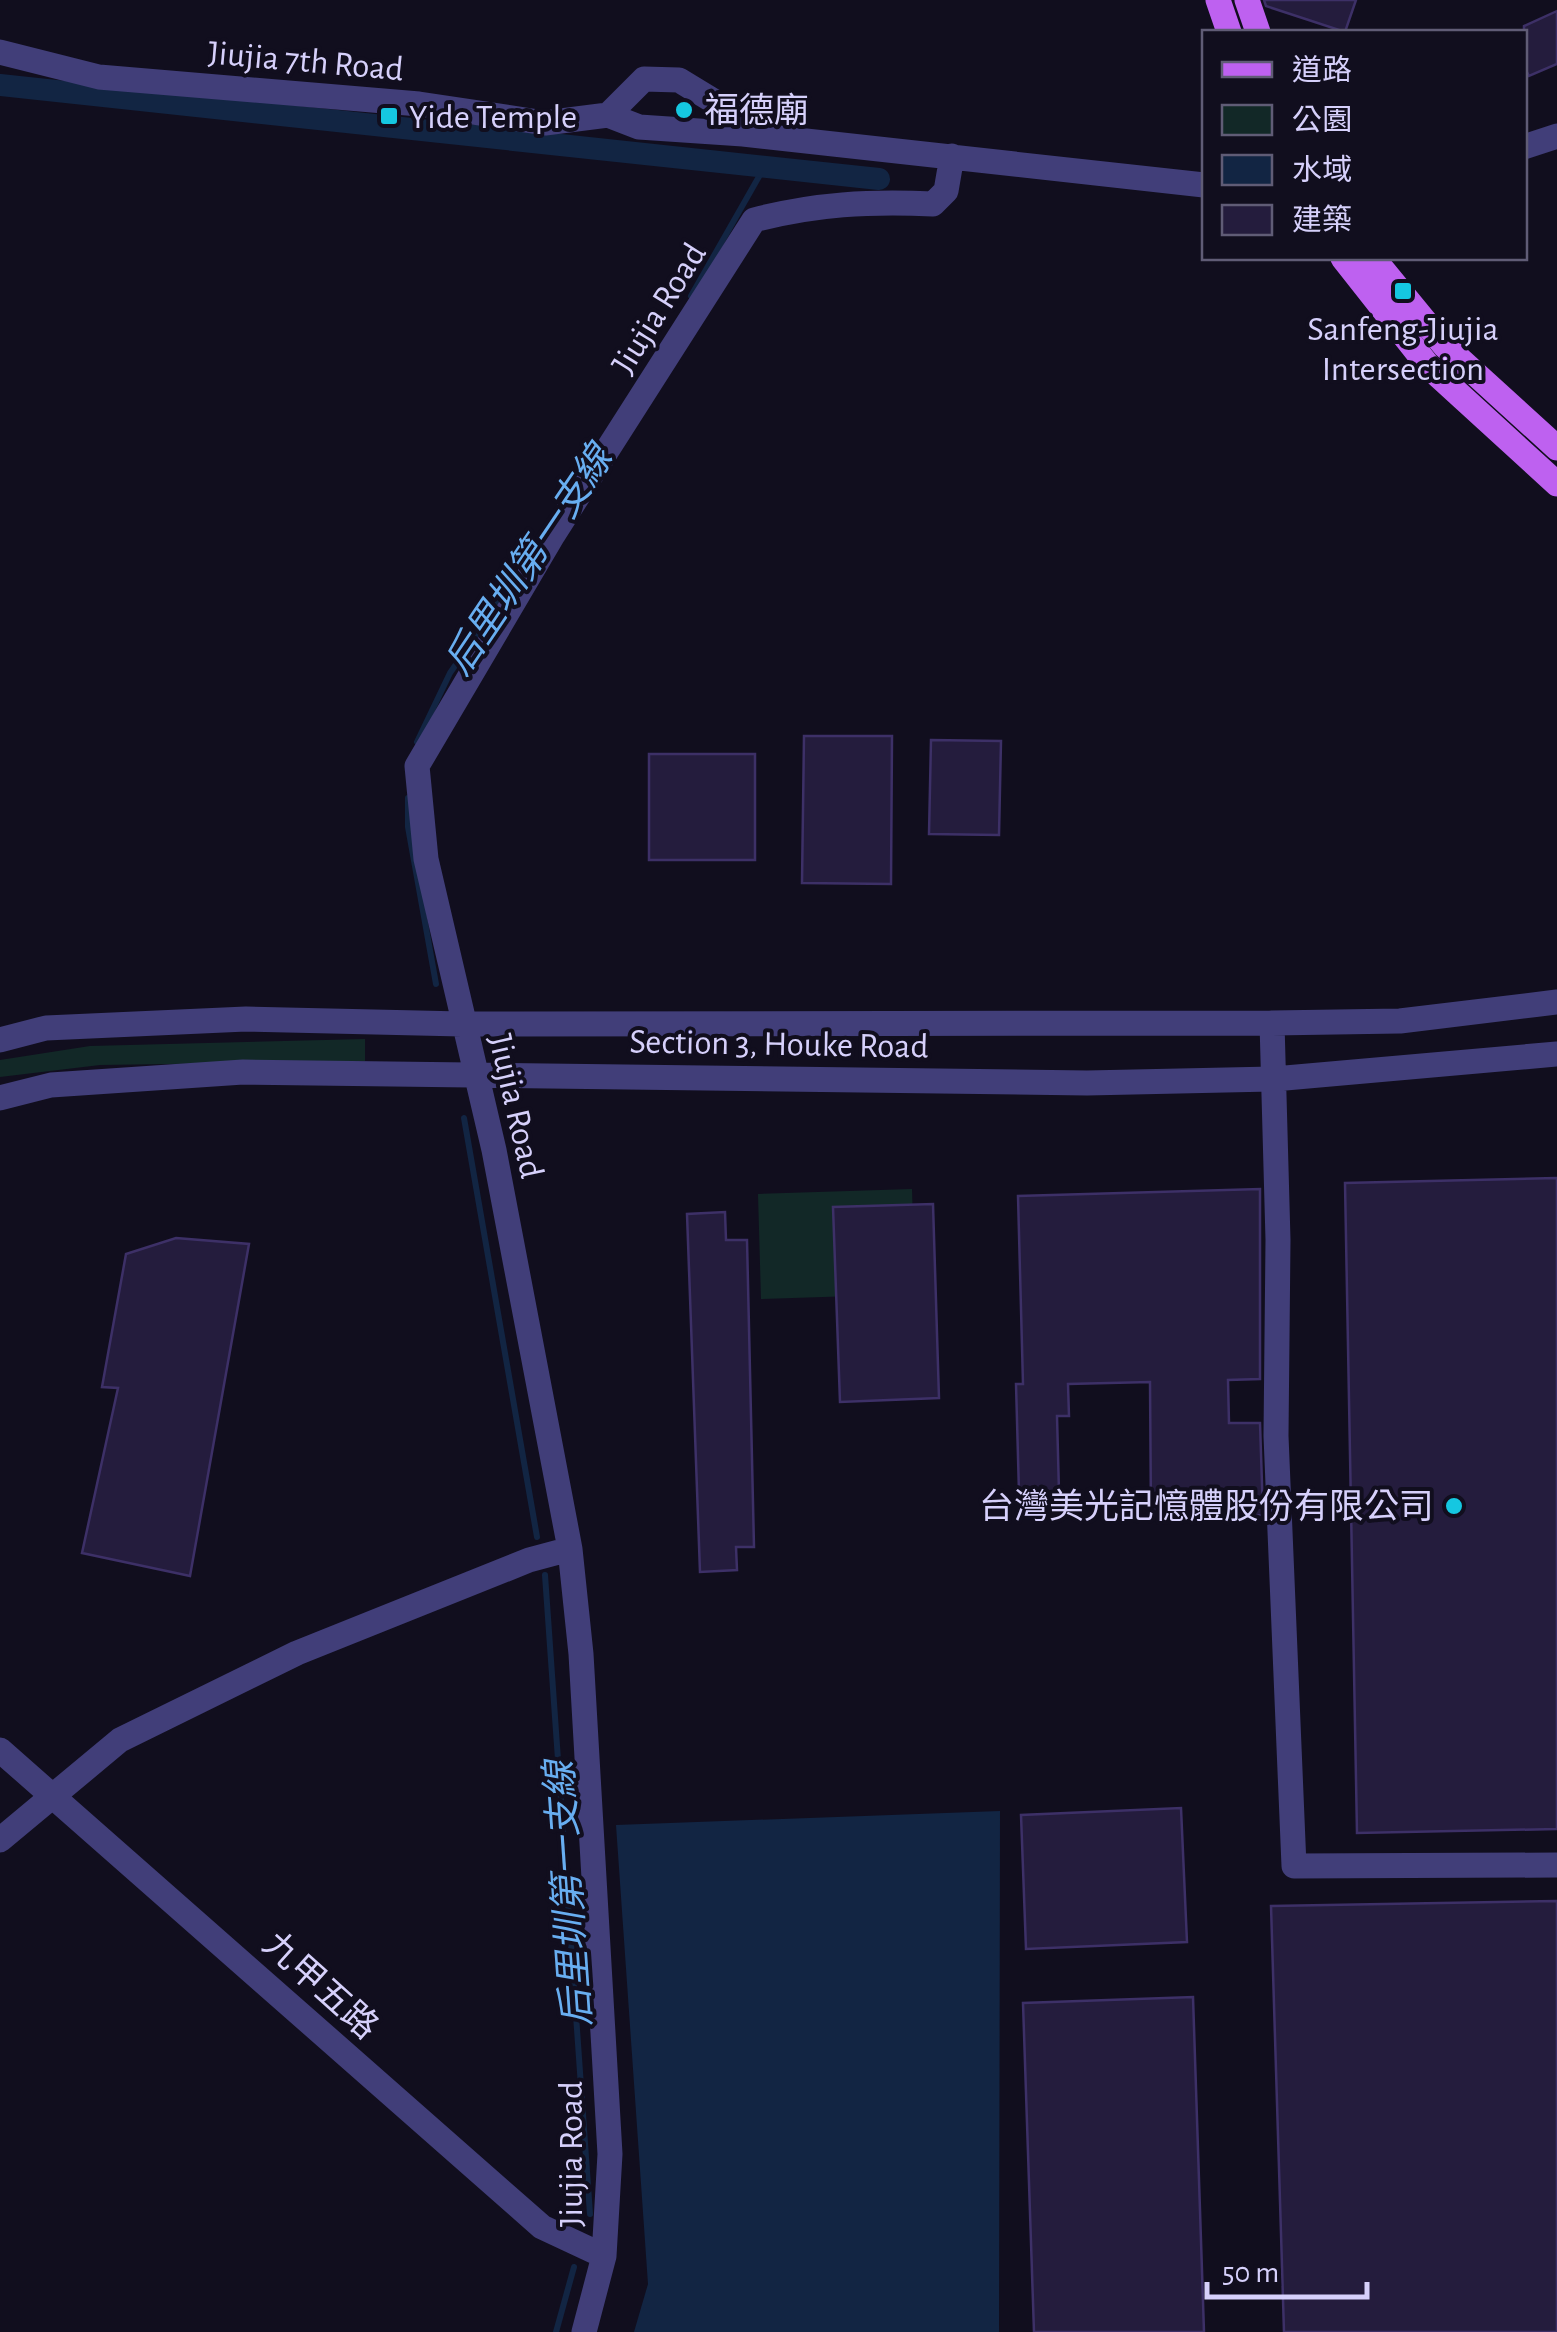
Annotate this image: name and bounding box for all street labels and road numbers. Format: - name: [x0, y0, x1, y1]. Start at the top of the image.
- street label: Jiujia 7th Road: [207, 36, 405, 87]
- street label: Jiujia Road: [606, 237, 713, 380]
- street label: Section 3, Houke Road: [629, 1024, 929, 1065]
- street label: Jiujia Road: [482, 1031, 549, 1182]
- street label: 九甲五路: [256, 1925, 385, 2046]
- street label: Jiujia Road: [554, 2081, 589, 2227]

